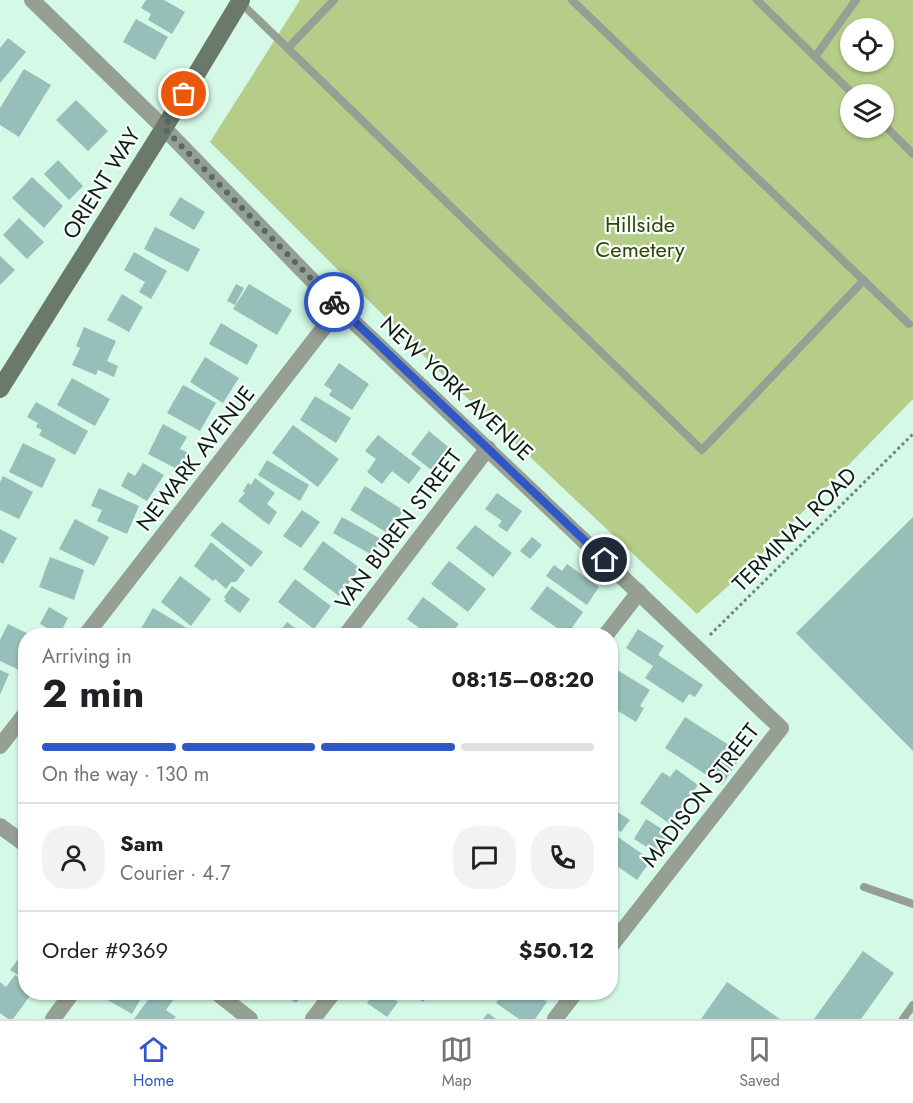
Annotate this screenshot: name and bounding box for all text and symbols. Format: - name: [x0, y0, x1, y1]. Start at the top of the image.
- map controls: [840, 18, 894, 138]
- button: locate: [840, 18, 894, 72]
- pin: [158, 68, 209, 119]
- icon: bag: [167, 77, 200, 110]
- button: layers: [840, 84, 894, 138]
- street label: ORIENT WAY: [54, 121, 148, 245]
- park label: Hillside Cemetery: [595, 208, 685, 265]
- courier: [304, 272, 364, 332]
- icon: bike: [318, 286, 351, 319]
- street label: NEW YORK AVENUE: [373, 308, 541, 468]
- street label: NEWARK AVENUE: [128, 379, 262, 537]
- street label: VAN BUREN STREET: [327, 441, 470, 616]
- street label: TERMINAL ROAD: [725, 460, 863, 598]
- pin: [579, 534, 630, 585]
- icon: home: [588, 543, 621, 576]
- text: Arriving in: [42, 642, 132, 671]
- text: 08:15–08:20: [451, 663, 594, 695]
- text: 2 min: [42, 665, 144, 722]
- street label: MADISON STREET: [634, 716, 767, 874]
- text: On the way · 130 m: [42, 760, 209, 789]
- button: person: [42, 826, 105, 889]
- button: chat: [453, 826, 516, 889]
- button: phone: [531, 826, 594, 889]
- text: Sam: [120, 827, 164, 859]
- text: Courier · 4.7: [120, 859, 231, 888]
- text: Order #9369: [42, 934, 168, 966]
- text: $50.12: [519, 934, 594, 966]
- tab: Home: [133, 1033, 174, 1092]
- tab: Map: [440, 1033, 473, 1092]
- tab: Saved: [739, 1033, 780, 1092]

